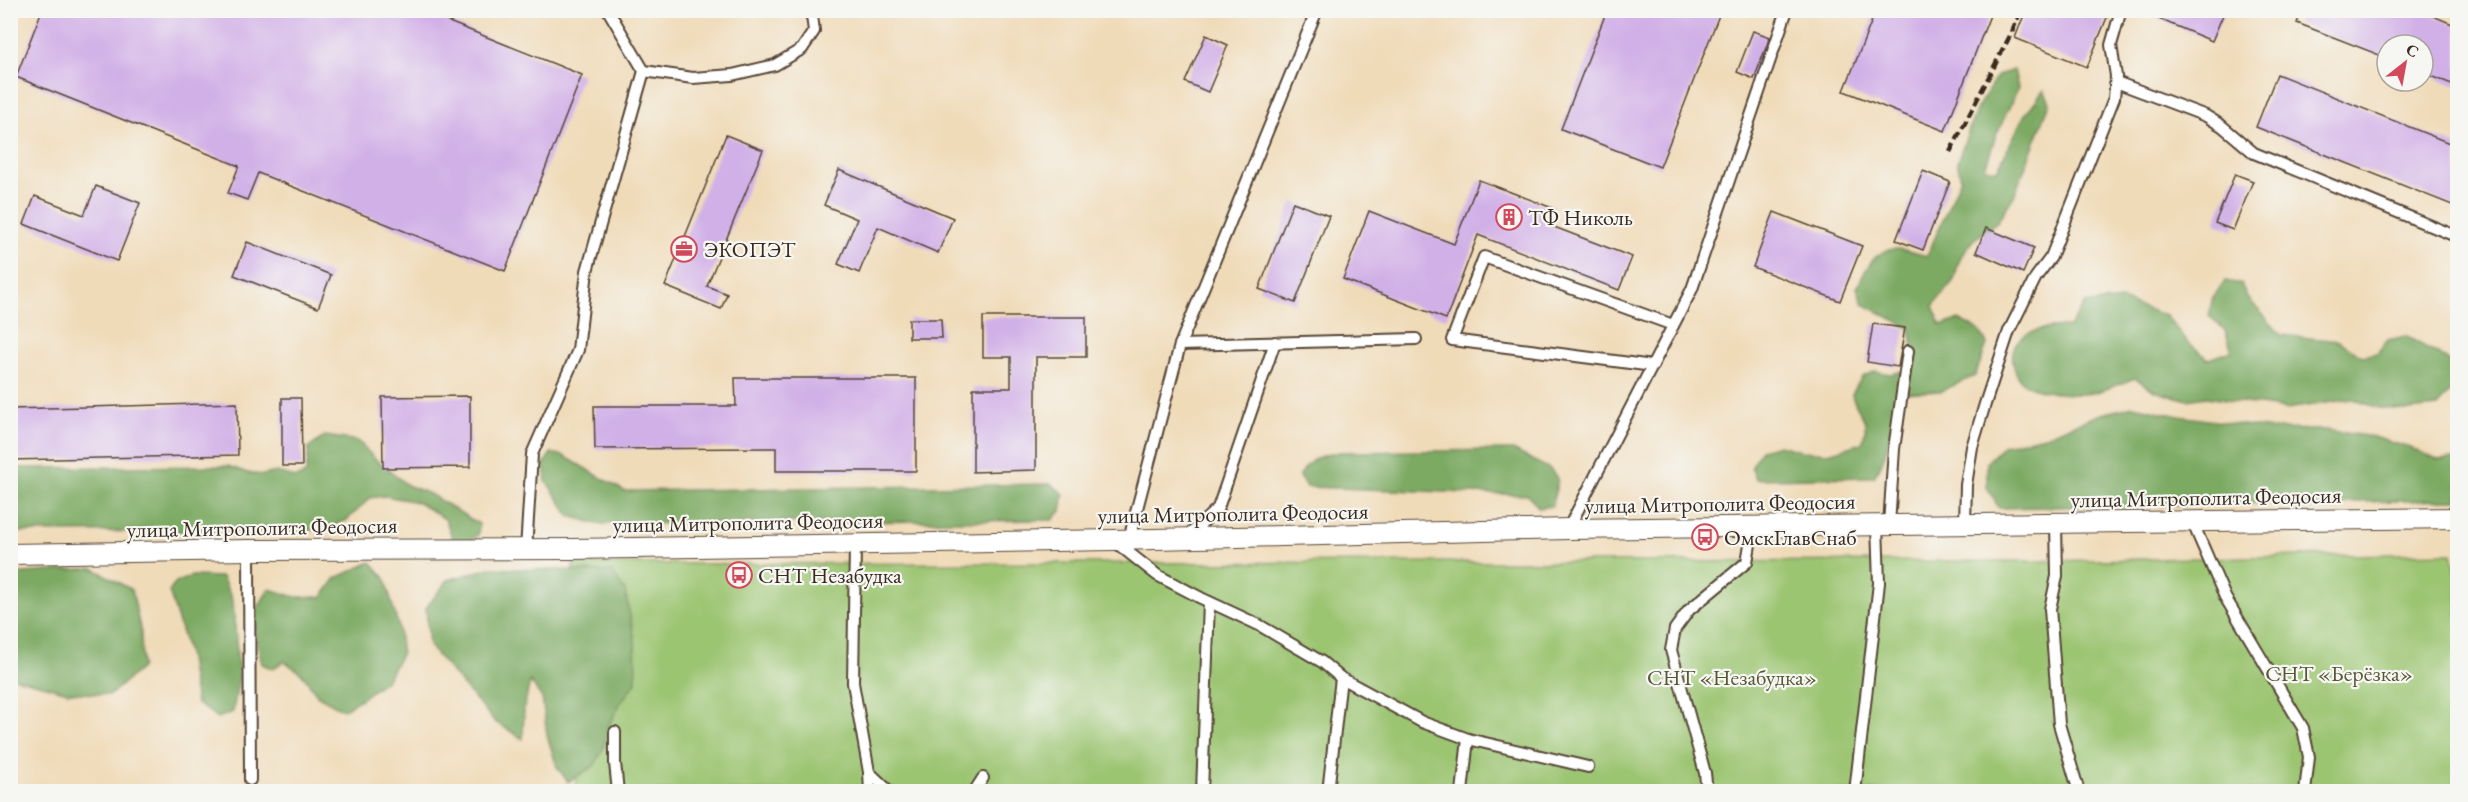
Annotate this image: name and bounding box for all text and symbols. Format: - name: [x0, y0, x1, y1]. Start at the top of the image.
- north arrow: [2375, 33, 2435, 93]
- text: С: [2402, 39, 2423, 62]
- building icon: ТФ Николь: [1494, 202, 1524, 232]
- place label: ТФ Николь: [1528, 203, 1633, 232]
- office icon: ЭКОПЭТ: [669, 234, 699, 264]
- place label: ЭКОПЭТ: [704, 235, 796, 264]
- street label: улица Митрополита Феодосия: [2070, 481, 2342, 514]
- street label: улица Митрополита Феодосия: [1584, 487, 1856, 520]
- street label: улица Митрополита Феодосия: [1097, 497, 1369, 530]
- street label: улица Митрополита Феодосия: [612, 506, 884, 539]
- street label: улица Митрополита Феодосия: [126, 511, 398, 544]
- bus stop icon: ОмскГлавСнаб: [1690, 522, 1720, 552]
- place label: ОмскГлавСнаб: [1724, 523, 1857, 552]
- bus stop icon: СНТ Незабудка: [724, 560, 754, 590]
- place label: СНТ Незабудка: [758, 561, 902, 590]
- park label: СНТ «Берёзка»: [2265, 659, 2413, 688]
- park label: СНТ «Незабудка»: [1647, 663, 1817, 692]

